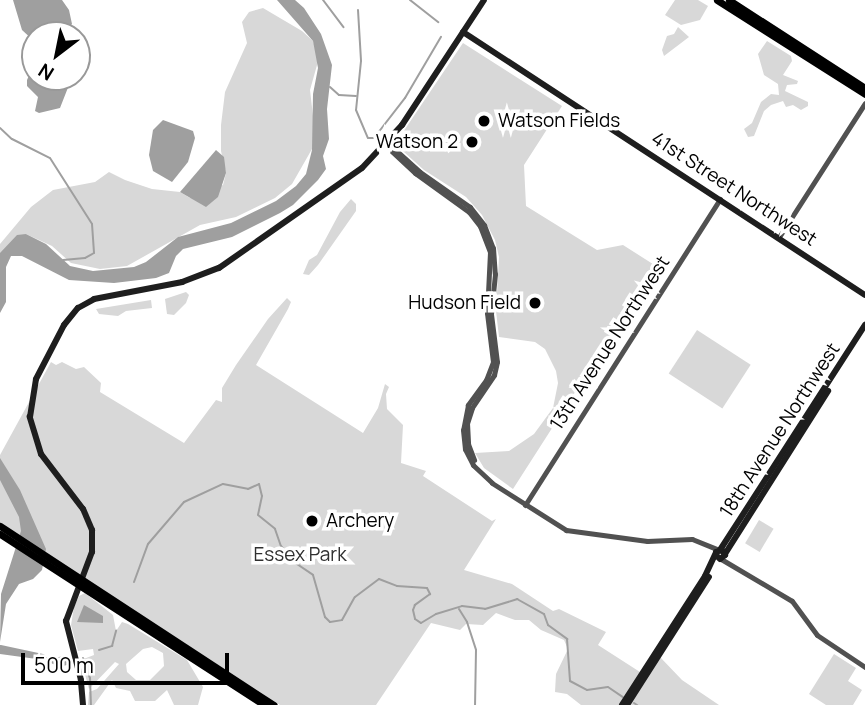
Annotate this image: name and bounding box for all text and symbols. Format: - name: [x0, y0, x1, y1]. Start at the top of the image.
- north arrow: [21, 21, 91, 91]
- text: N: [33, 57, 59, 87]
- place label: Watson Fields: [498, 110, 620, 132]
- marker: Watson Fields: [476, 113, 492, 129]
- street label: 41st Street Northwest: [647, 127, 821, 251]
- place label: Watson 2: [376, 131, 458, 153]
- marker: Watson 2: [464, 134, 480, 150]
- street label: 13th Avenue Northwest: [545, 252, 675, 434]
- place label: Hudson Field: [408, 292, 521, 314]
- marker: Hudson Field: [527, 295, 543, 311]
- street label: 18th Avenue Northwest: [715, 339, 845, 521]
- place label: Archery: [326, 510, 394, 532]
- marker: Archery: [304, 513, 320, 529]
- park label: Essex Park: [253, 544, 347, 566]
- scale bar: [24, 638, 233, 682]
- text: 500 m: [34, 651, 94, 679]

